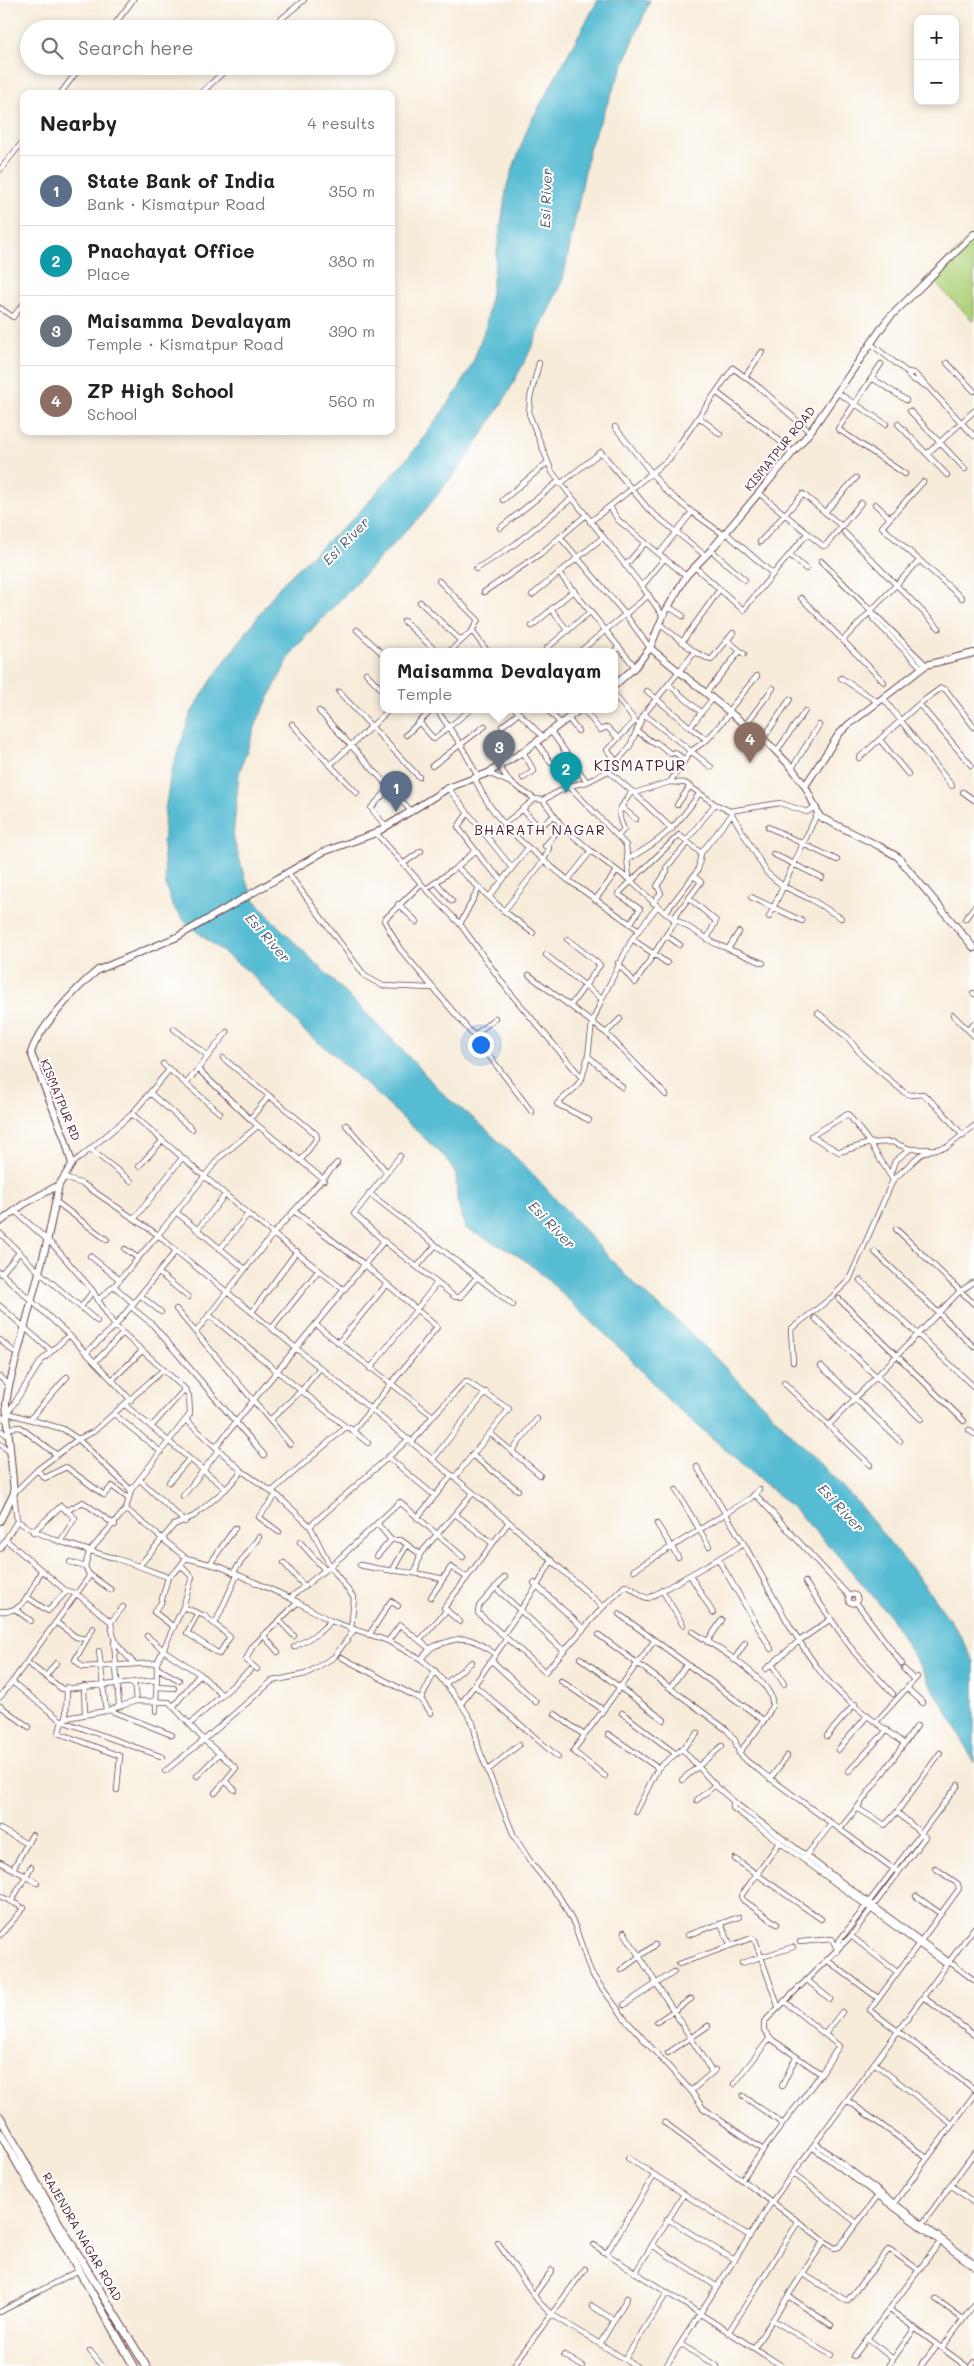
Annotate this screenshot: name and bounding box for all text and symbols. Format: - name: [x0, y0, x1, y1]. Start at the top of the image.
- map controls: [914, 15, 959, 105]
- button: +: [914, 15, 959, 60]
- search box: [20, 20, 395, 75]
- icon: search: [38, 34, 66, 62]
- text: Search here: [78, 35, 194, 60]
- button: −: [914, 60, 959, 105]
- text: Nearby: [40, 109, 117, 136]
- text: 4 results: [307, 112, 375, 133]
- text: State Bank of India: [87, 168, 275, 193]
- water label: Esi River: [535, 168, 556, 228]
- text: 1: [52, 180, 60, 201]
- text: 350 m: [329, 180, 375, 201]
- text: Bank · Kismatpur Road: [87, 193, 265, 214]
- text: Pnachayat Office: [87, 238, 255, 263]
- text: 2: [52, 250, 60, 271]
- text: 380 m: [328, 250, 375, 271]
- text: Place: [87, 263, 130, 284]
- text: Maisamma Devalayam: [87, 308, 291, 333]
- text: 3: [51, 320, 61, 341]
- text: 390 m: [328, 320, 375, 341]
- text: Temple · Kismatpur Road: [87, 333, 283, 354]
- text: ZP High School: [87, 378, 234, 403]
- text: 4: [51, 390, 61, 411]
- text: 560 m: [328, 390, 375, 411]
- text: School: [87, 403, 137, 424]
- street label: KISMATPUR ROAD: [740, 403, 818, 494]
- water label: Esi River: [318, 512, 373, 569]
- popup: [380, 648, 618, 713]
- text: Maisamma Devalayam: [397, 658, 601, 683]
- text: Temple: [397, 683, 452, 704]
- pin: 4: [734, 722, 766, 763]
- pin: 3: [483, 730, 515, 771]
- pin: 2: [550, 752, 582, 793]
- district label: KISMATPUR: [594, 755, 686, 775]
- pin: 1: [380, 771, 412, 812]
- district label: BHARATH NAGAR: [474, 820, 606, 839]
- water label: Esi River: [242, 909, 295, 967]
- your location: [468, 1032, 494, 1058]
- street label: KISMATPUR RD: [37, 1056, 85, 1143]
- water label: Esi River: [525, 1196, 580, 1253]
- water label: Esi River: [814, 1479, 869, 1536]
- street label: RAJENDRA NAGAR ROAD: [39, 2169, 126, 2304]

